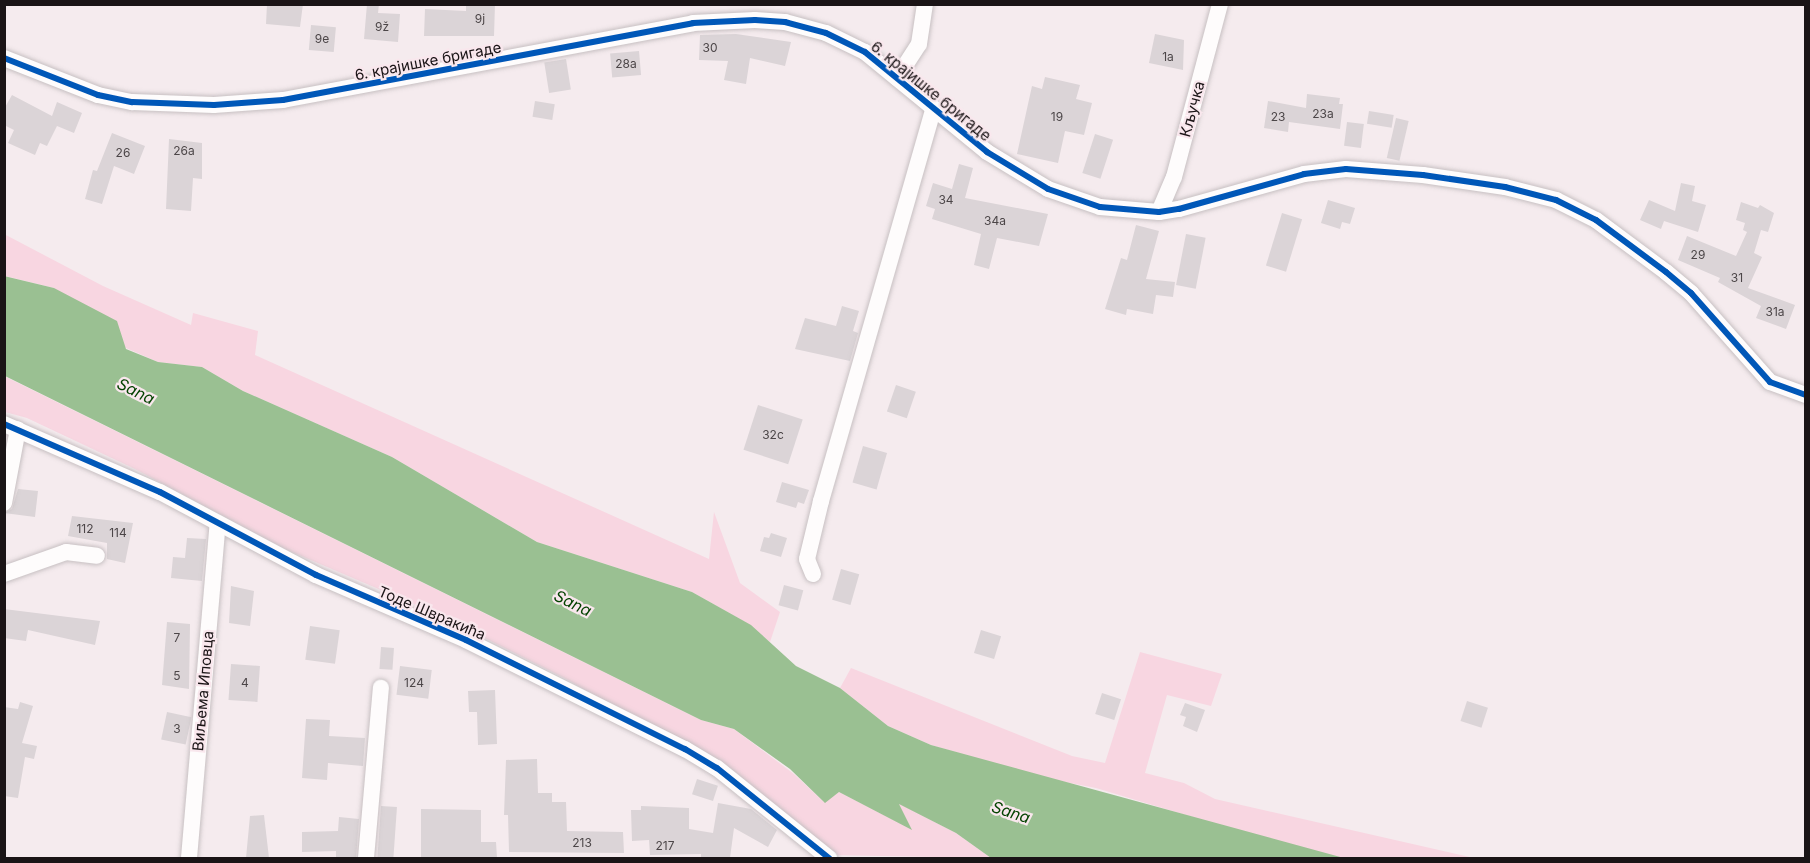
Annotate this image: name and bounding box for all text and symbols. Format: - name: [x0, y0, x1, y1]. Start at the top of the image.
- house number: 9j: [475, 12, 485, 26]
- house number: 9ž: [375, 20, 389, 34]
- house number: 9e: [315, 32, 329, 46]
- street label: 6. крајишке бригаде: [867, 37, 995, 145]
- street label: 6. крајишке бригаде: [353, 38, 503, 84]
- house number: 30: [703, 41, 717, 55]
- house number: 1a: [1162, 50, 1174, 64]
- house number: 28a: [615, 57, 637, 71]
- street label: Кључка: [1176, 79, 1208, 139]
- house number: 23a: [1312, 107, 1334, 121]
- house number: 19: [1051, 110, 1063, 124]
- house number: 23: [1271, 110, 1285, 124]
- house number: 26a: [173, 144, 195, 158]
- house number: 26: [116, 146, 130, 160]
- house number: 34: [938, 193, 954, 207]
- house number: 34a: [984, 214, 1006, 228]
- house number: 29: [1691, 248, 1705, 262]
- house number: 31: [1731, 271, 1743, 285]
- house number: 31a: [1765, 305, 1785, 319]
- water label: Sana: [114, 374, 158, 408]
- house number: 32c: [762, 428, 784, 442]
- house number: 112: [76, 522, 94, 536]
- house number: 114: [109, 526, 127, 540]
- street label: Тоде Швракића: [376, 582, 488, 644]
- water label: Sana: [551, 586, 595, 620]
- street label: Виљема Иповца: [189, 630, 217, 752]
- house number: 7: [174, 631, 180, 645]
- house number: 5: [173, 669, 181, 683]
- house number: 4: [241, 676, 249, 690]
- house number: 124: [404, 676, 424, 690]
- house number: 3: [173, 722, 181, 736]
- water label: Sana: [989, 797, 1033, 827]
- house number: 213: [572, 836, 592, 850]
- house number: 217: [656, 839, 674, 853]

